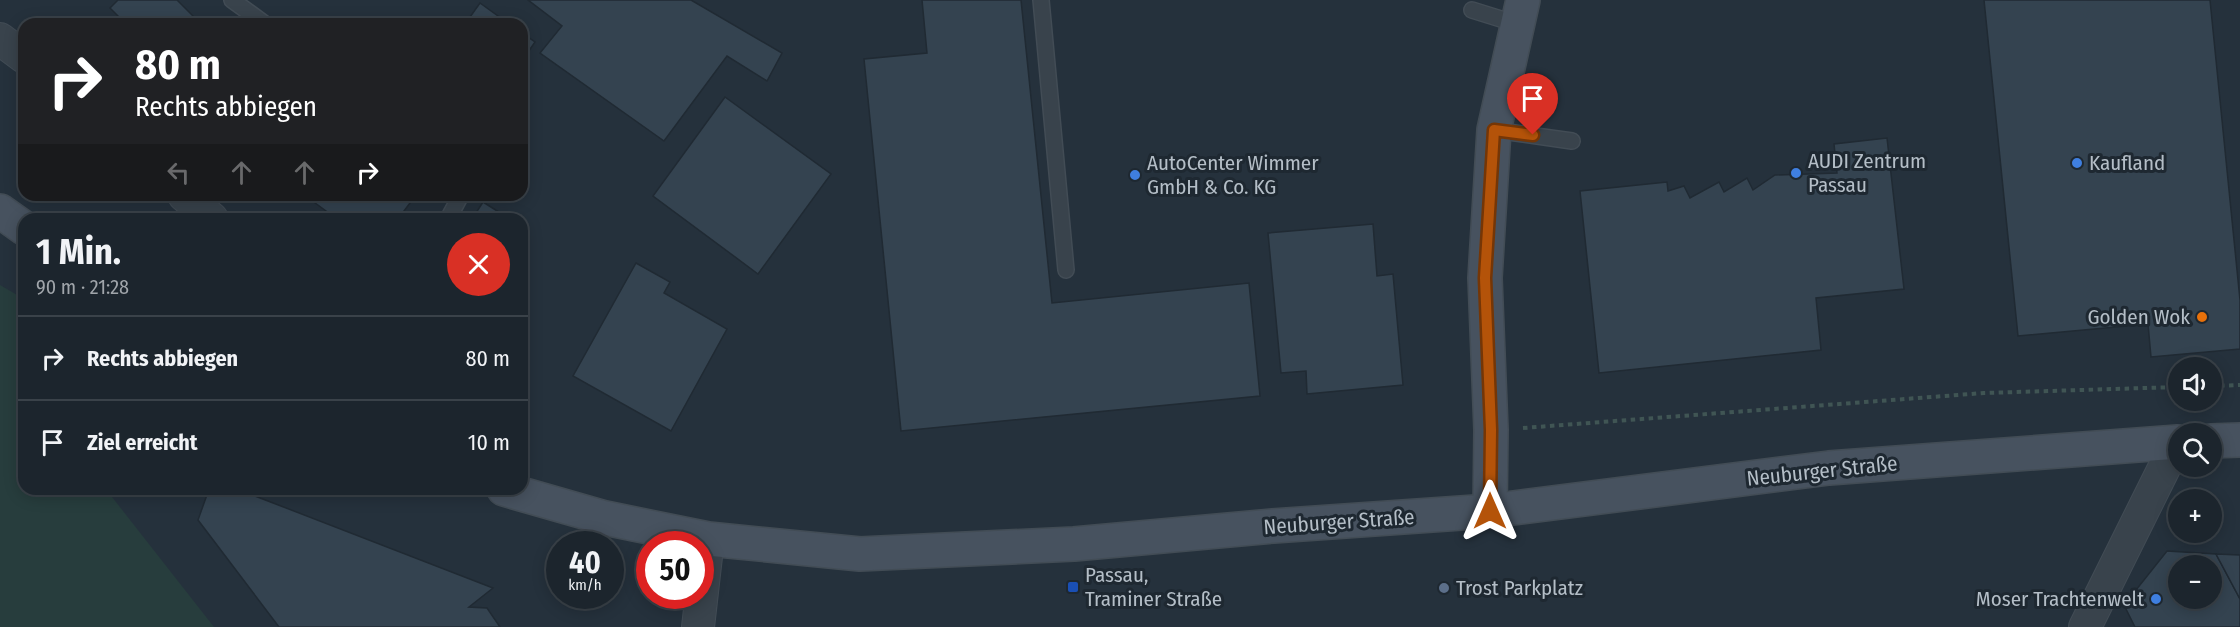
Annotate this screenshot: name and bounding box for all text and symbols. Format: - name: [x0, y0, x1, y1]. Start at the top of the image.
- text: 80 m: [135, 40, 221, 90]
- icon: right: [36, 42, 114, 120]
- pin: [1507, 73, 1558, 135]
- icon: arrive: [1516, 82, 1549, 115]
- text: Rechts abbiegen: [135, 91, 317, 123]
- place label: AUDI Zentrum Passau: [1808, 148, 1926, 198]
- place label: AutoCenter Wimmer GmbH & Co. KG: [1147, 150, 1319, 200]
- place label: Kaufland: [2089, 150, 2165, 176]
- icon: left: [162, 156, 195, 189]
- icon: ahead: [225, 156, 258, 189]
- icon: ahead: [288, 156, 321, 189]
- icon: right: [351, 156, 384, 189]
- marker: Kaufland: [2070, 156, 2084, 170]
- marker: AUDI Zentrum Passau: [1789, 166, 1803, 180]
- marker: AutoCenter Wimmer GmbH & Co. KG: [1128, 168, 1142, 182]
- text: 1 Min.: [36, 230, 121, 274]
- button: close: [447, 233, 510, 296]
- text: 90 m · 21:28: [36, 275, 129, 299]
- place label: Golden Wok: [2087, 304, 2190, 330]
- marker: Golden Wok: [2195, 310, 2209, 324]
- icon: right: [36, 342, 69, 375]
- text: Rechts abbiegen: [87, 345, 238, 372]
- text: 80 m: [465, 345, 510, 372]
- map controls: [2168, 357, 2222, 609]
- button: sound: [2168, 357, 2222, 411]
- button: search: [2168, 423, 2222, 477]
- icon: arrive: [36, 426, 69, 459]
- text: Ziel erreicht: [87, 429, 198, 456]
- text: 10 m: [468, 429, 510, 456]
- street label: Neuburger Straße: [1745, 450, 1899, 492]
- position arrow: [1458, 479, 1522, 543]
- button: +: [2168, 489, 2222, 543]
- street label: Neuburger Straße: [1263, 504, 1415, 540]
- speed limit sign: 50: [636, 531, 714, 609]
- text: 40: [569, 545, 601, 581]
- button: −: [2168, 555, 2222, 609]
- place label: Passau, Traminer Straße: [1085, 562, 1222, 612]
- place label: Trost Parkplatz: [1456, 575, 1583, 601]
- text: km/h: [568, 576, 602, 594]
- marker: Passau, Traminer Straße: [1066, 580, 1080, 594]
- marker: Trost Parkplatz: [1437, 581, 1451, 595]
- place label: Moser Trachtenwelt: [1976, 586, 2144, 612]
- marker: Moser Trachtenwelt: [2149, 592, 2163, 606]

